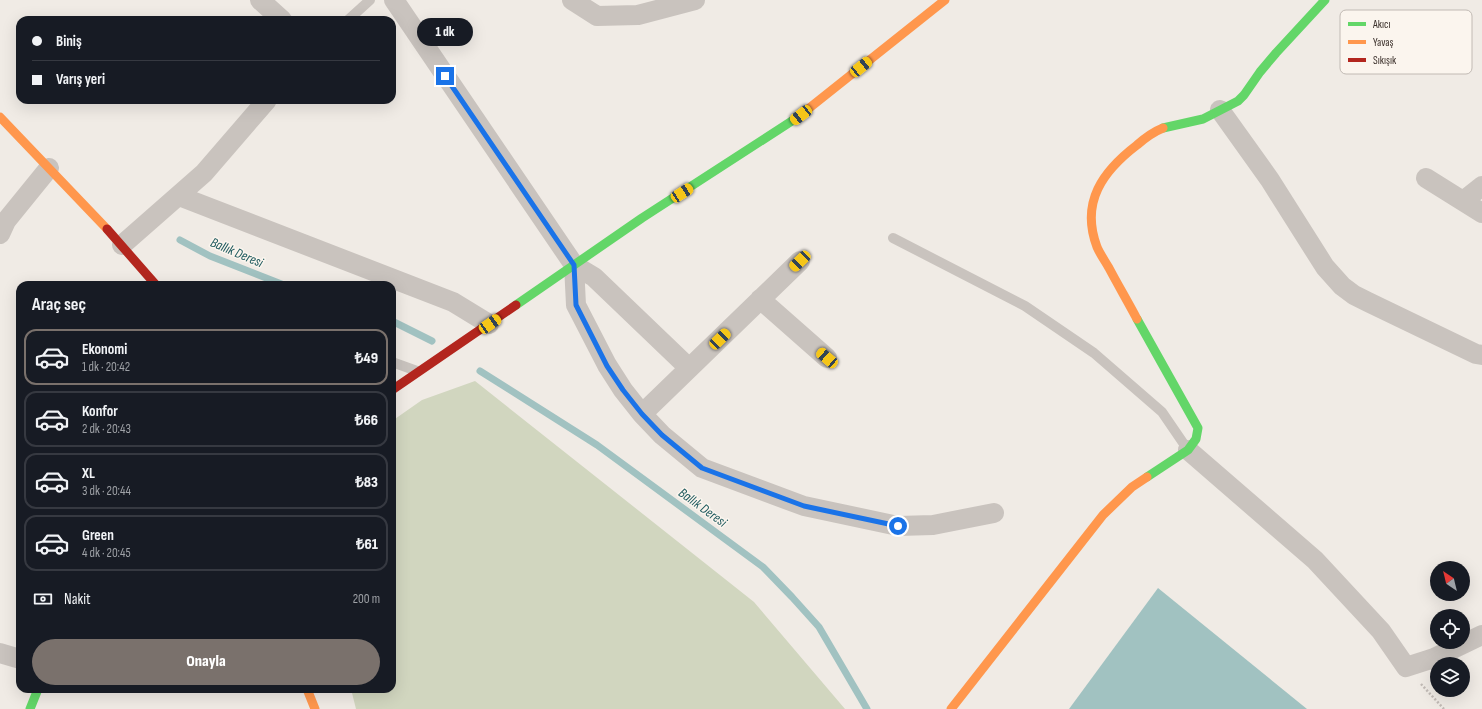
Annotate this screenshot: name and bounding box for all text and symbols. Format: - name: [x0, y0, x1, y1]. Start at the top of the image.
- legend: [1340, 10, 1472, 74]
- callout: 1 dk: [417, 18, 473, 46]
- text: Akıcı: [1372, 18, 1390, 31]
- text: 1 dk: [436, 24, 454, 40]
- text: Biniş: [56, 32, 82, 51]
- text: Yavaş: [1373, 36, 1394, 49]
- text: Sıkışık: [1373, 54, 1397, 67]
- car: [848, 55, 874, 79]
- route end: [436, 67, 454, 85]
- text: Varış yeri: [56, 70, 105, 89]
- car: [788, 103, 814, 127]
- car: [669, 181, 695, 205]
- water label: Ballık Deresi: [208, 234, 266, 271]
- car: [787, 248, 813, 274]
- text: Araç seç: [32, 294, 86, 315]
- car: [477, 312, 503, 336]
- car: [707, 326, 733, 352]
- icon: car: [34, 339, 70, 375]
- text: Ekonomi: [82, 340, 127, 359]
- car: [814, 346, 840, 370]
- text: ₺49: [355, 349, 378, 368]
- text: 1 dk · 20:42: [82, 359, 130, 375]
- icon: car: [34, 401, 70, 437]
- text: Konfor: [82, 402, 118, 421]
- text: ₺66: [355, 411, 378, 430]
- text: 2 dk · 20:43: [82, 421, 131, 437]
- icon: car: [34, 463, 70, 499]
- text: XL: [82, 464, 95, 483]
- text: ₺83: [355, 473, 378, 492]
- text: 3 dk · 20:44: [82, 483, 131, 499]
- water label: Ballık Deresi: [675, 484, 731, 531]
- route start: [889, 517, 907, 535]
- icon: car: [34, 525, 70, 561]
- text: Green: [82, 526, 114, 545]
- text: ₺61: [356, 535, 378, 554]
- text: 4 dk · 20:45: [82, 545, 131, 561]
- north arrow: [1430, 561, 1470, 601]
- map controls: [1430, 561, 1470, 697]
- icon: cash: [32, 588, 54, 610]
- text: Nakit: [64, 590, 91, 609]
- text: 200 m: [353, 591, 380, 607]
- button: locate: [1430, 609, 1470, 649]
- button: Onayla: [32, 639, 380, 685]
- button: layers: [1430, 657, 1470, 697]

